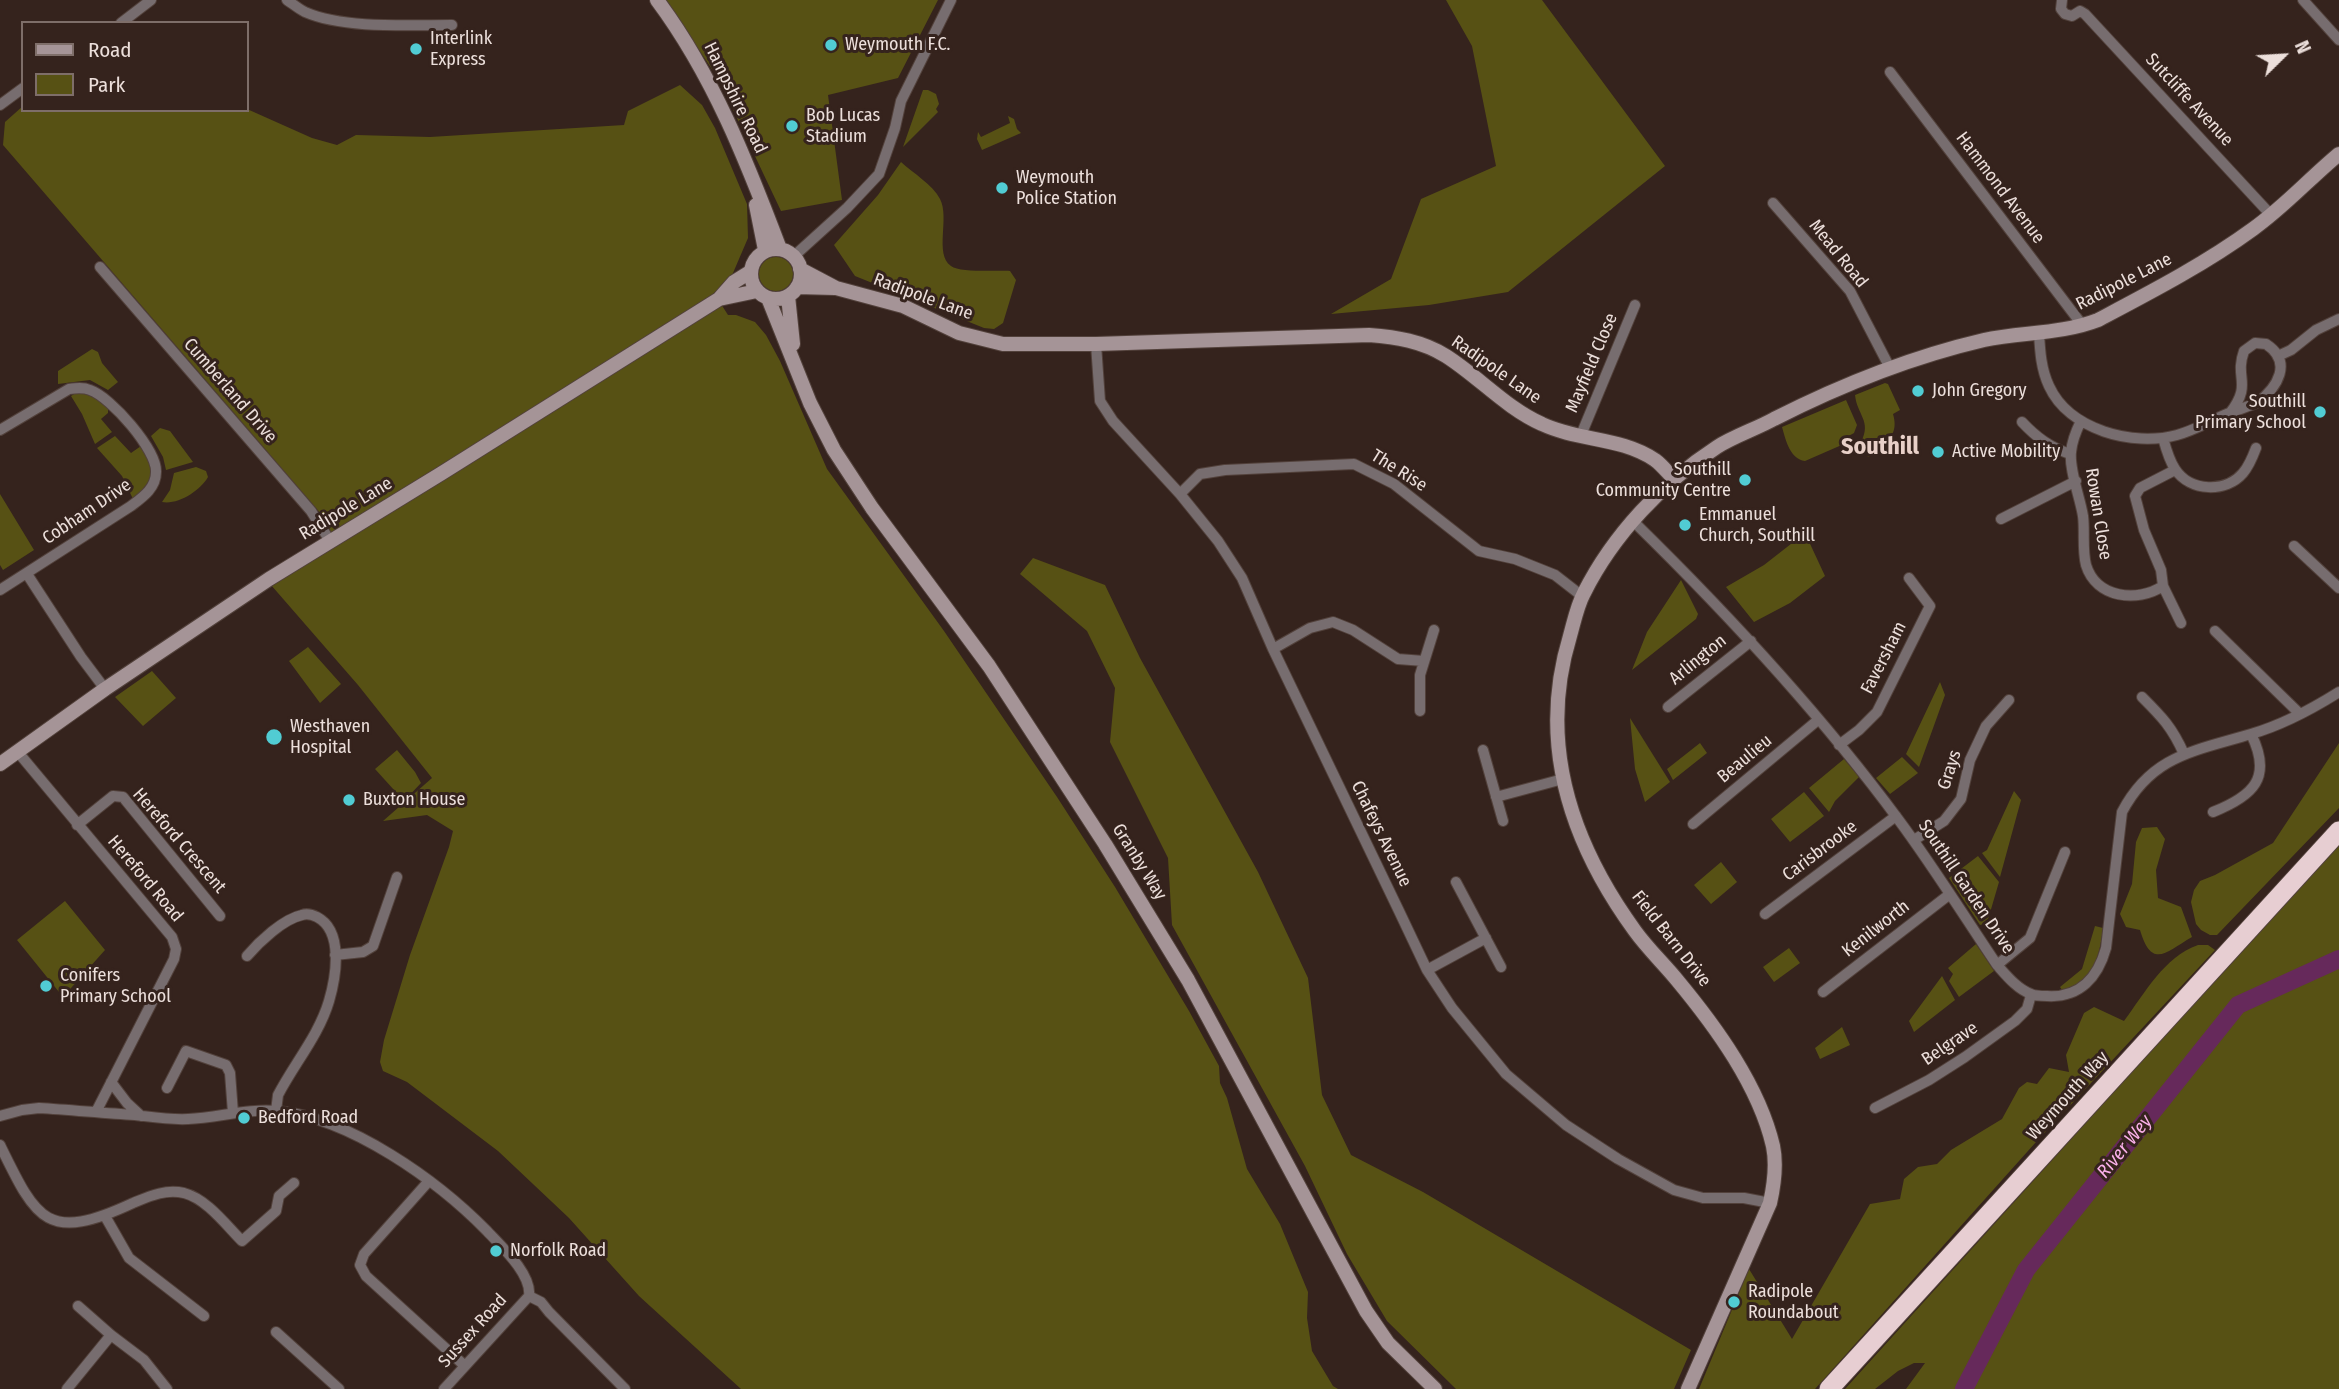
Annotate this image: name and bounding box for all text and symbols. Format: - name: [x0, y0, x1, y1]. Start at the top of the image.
- legend: [21, 21, 248, 112]
- north arrow: [2248, 21, 2318, 91]
- place label: Interlink Express: [430, 28, 492, 70]
- place label: Weymouth F.C.: [845, 34, 950, 56]
- text: Road: [88, 37, 132, 63]
- marker: Weymouth F.C.: [823, 37, 839, 53]
- text: N: [2290, 37, 2315, 57]
- street label: Hampshire Road: [699, 39, 771, 157]
- marker: Interlink Express: [408, 41, 424, 57]
- street label: Sutcliffe Avenue: [2141, 49, 2237, 151]
- text: Park: [88, 72, 125, 98]
- place label: Bob Lucas Stadium: [806, 105, 880, 148]
- marker: Bob Lucas Stadium: [784, 118, 800, 134]
- street label: Hammond Avenue: [1951, 128, 2049, 248]
- place label: Weymouth Police Station: [1016, 167, 1117, 210]
- marker: Weymouth Police Station: [994, 180, 1010, 196]
- street label: Mead Road: [1804, 216, 1872, 292]
- street label: Radipole Lane: [2073, 249, 2175, 315]
- street label: Radipole Lane: [870, 269, 976, 325]
- street label: Mayfield Close: [1561, 310, 1623, 416]
- street label: Radipole Lane: [1447, 331, 1545, 409]
- street label: Cumberland Drive: [179, 334, 281, 448]
- place label: John Gregory: [1932, 380, 2027, 402]
- marker: John Gregory: [1910, 383, 1926, 399]
- place label: Southill Primary School: [2195, 391, 2306, 434]
- marker: Southill Primary School: [2312, 404, 2328, 420]
- district label: Southill: [1841, 433, 1919, 461]
- place label: Active Mobility: [1952, 441, 2060, 463]
- marker: Active Mobility: [1930, 444, 1946, 460]
- street label: The Rise: [1367, 445, 1431, 497]
- place label: Southill Community Centre: [1596, 459, 1731, 502]
- street label: Rowan Close: [2080, 466, 2116, 562]
- marker: Southill Community Centre: [1737, 472, 1753, 488]
- street label: Radipole Lane: [296, 473, 396, 545]
- street label: Cobham Drive: [39, 474, 135, 550]
- place label: Emmanuel Church, Southill: [1699, 504, 1815, 546]
- marker: Emmanuel Church, Southill: [1677, 517, 1693, 533]
- street label: Faversham: [1857, 618, 1911, 698]
- street label: Arlington: [1665, 630, 1731, 690]
- place label: Westhaven Hospital: [290, 716, 370, 758]
- marker: Westhaven Hospital: [264, 727, 284, 747]
- street label: Beaulieu: [1713, 730, 1777, 788]
- street label: Grays: [1934, 748, 1966, 792]
- street label: Chafeys Avenue: [1346, 777, 1416, 891]
- street label: Hereford Crescent: [128, 784, 230, 898]
- place label: Buxton House: [363, 789, 465, 811]
- marker: Buxton House: [341, 792, 357, 808]
- street label: Carisbrooke: [1778, 816, 1862, 886]
- street label: Southill Garden Drive: [1913, 816, 2019, 958]
- street label: Granby Way: [1107, 820, 1171, 904]
- street label: Hereford Road: [103, 831, 187, 927]
- street label: Field Barn Drive: [1627, 887, 1715, 991]
- street label: Kenilworth: [1838, 896, 1914, 962]
- place label: Conifers Primary School: [60, 965, 171, 1007]
- marker: Conifers Primary School: [38, 978, 54, 994]
- street label: Belgrave: [1918, 1017, 1982, 1071]
- street label: Weymouth Way: [2023, 1047, 2113, 1145]
- place label: Bedford Road: [258, 1107, 358, 1129]
- marker: Bedford Road: [236, 1110, 252, 1126]
- water label: River Wey: [2093, 1111, 2157, 1183]
- place label: Norfolk Road: [510, 1240, 606, 1262]
- marker: Norfolk Road: [488, 1243, 504, 1259]
- place label: Radipole Roundabout: [1748, 1281, 1839, 1324]
- street label: Sussex Road: [434, 1290, 512, 1372]
- marker: Radipole Roundabout: [1726, 1294, 1742, 1310]

